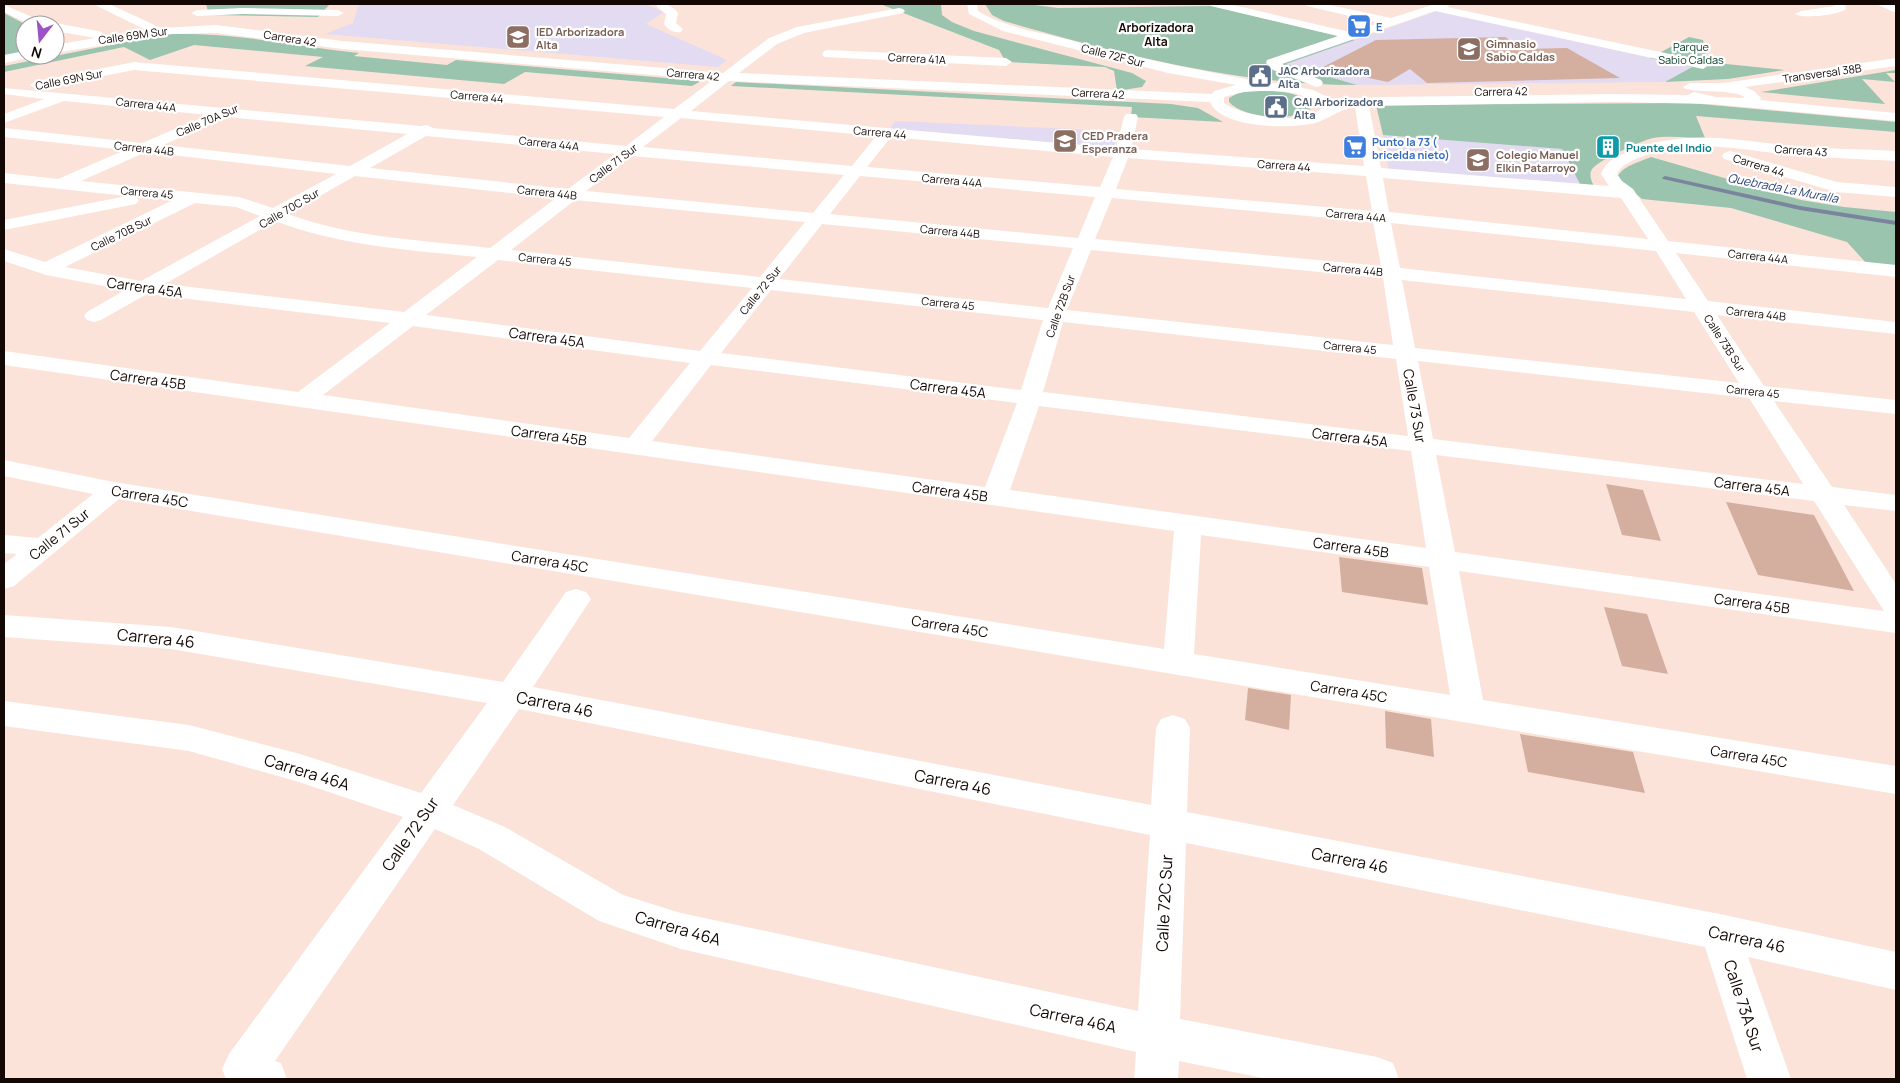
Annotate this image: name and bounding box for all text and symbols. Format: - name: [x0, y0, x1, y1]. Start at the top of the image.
- supermarket icon: E: [1346, 13, 1372, 39]
- north arrow: [15, 15, 65, 65]
- district label: Arborizadora Alta: [1118, 19, 1194, 50]
- place label: E: [1376, 19, 1382, 34]
- street label: Calle 69M Sur: [97, 23, 169, 47]
- school or university icon: IED Arborizadora Alta: [505, 24, 531, 50]
- place label: IED Arborizadora Alta: [536, 24, 624, 52]
- street label: Carrera 42: [263, 26, 317, 50]
- school or university icon: Gimnasio Sabio Caldas: [1456, 36, 1482, 62]
- place label: Gimnasio Sabio Caldas: [1486, 36, 1555, 64]
- park label: Parque Sabio Caldas: [1658, 39, 1724, 67]
- street label: Calle 72F Sur: [1080, 40, 1146, 70]
- text: N: [29, 42, 44, 63]
- street label: Carrera 41A: [888, 49, 946, 67]
- street label: Transversal 38B: [1782, 60, 1863, 86]
- public building icon: JAC Arborizadora Alta: [1247, 63, 1273, 89]
- place label: JAC Arborizadora Alta: [1278, 63, 1370, 91]
- street label: Carrera 42: [666, 64, 720, 84]
- street label: Calle 69N Sur: [34, 65, 104, 93]
- street label: Carrera 42: [1474, 83, 1528, 99]
- street label: Carrera 42: [1071, 84, 1125, 102]
- street label: Carrera 44: [450, 86, 504, 106]
- street label: Carrera 44A: [115, 93, 177, 115]
- public building icon: CAI Arborizadora Alta: [1263, 94, 1289, 120]
- place label: CAI Arborizadora Alta: [1294, 94, 1383, 122]
- street label: Calle 70A Sur: [173, 100, 241, 140]
- street label: Carrera 44: [853, 122, 907, 142]
- school or university icon: CED Pradera Esperanza: [1052, 128, 1078, 154]
- place label: CED Pradera Esperanza: [1082, 128, 1148, 156]
- street label: Carrera 44A: [518, 132, 580, 154]
- supermarket icon: Punto la 73 ( bricelda nieto): [1342, 134, 1368, 160]
- place label: Punto la 73 ( bricelda nieto): [1372, 134, 1450, 162]
- building icon: Puente del Indio: [1595, 134, 1621, 160]
- street label: Carrera 44B: [113, 137, 175, 159]
- street label: Calle 71 Sur: [586, 140, 640, 186]
- place label: Puente del Indio: [1626, 140, 1712, 155]
- street label: Carrera 43: [1774, 141, 1828, 159]
- school or university icon: Colegio Manuel Elkin Patarroyo: [1465, 147, 1491, 173]
- place label: Colegio Manuel Elkin Patarroyo: [1496, 147, 1579, 175]
- street label: Carrera 44: [1731, 150, 1787, 180]
- street label: Carrera 44: [1257, 156, 1311, 174]
- water label: Quebrada La Muralla: [1726, 169, 1841, 207]
- street label: Carrera 44A: [921, 170, 983, 190]
- street label: Carrera 44B: [516, 181, 578, 203]
- street label: Carrera 45: [120, 182, 174, 202]
- street label: Calle 70C Sur: [256, 185, 322, 231]
- street label: Carrera 44A: [1325, 205, 1387, 225]
- street label: Calle 70B Sur: [88, 212, 154, 254]
- street label: Carrera 44B: [919, 221, 981, 241]
- street label: Carrera 44A: [1727, 245, 1789, 267]
- street label: Carrera 45: [518, 249, 572, 269]
- street label: Carrera 44B: [1322, 259, 1384, 279]
- street label: Calle 72 Sur: [736, 262, 784, 318]
- street label: Carrera 45A: [106, 272, 184, 302]
- street label: Calle 72B Sur: [1042, 273, 1078, 339]
- street label: Carrera 45: [921, 293, 975, 313]
- street label: Carrera 44B: [1725, 302, 1787, 324]
- street label: Calle 73B Sur: [1701, 311, 1749, 375]
- street label: Carrera 45A: [508, 322, 586, 352]
- street label: Carrera 45: [1323, 337, 1377, 357]
- street label: Carrera 45B: [109, 364, 187, 394]
- street label: Calle 73 Sur: [1399, 367, 1431, 445]
- street label: Carrera 45A: [909, 374, 987, 402]
- street label: Carrera 45: [1726, 381, 1780, 401]
- street label: Carrera 45B: [510, 420, 588, 450]
- street label: Carrera 45A: [1311, 423, 1389, 451]
- street label: Carrera 45A: [1713, 472, 1791, 500]
- street label: Carrera 45B: [911, 476, 989, 506]
- street label: Carrera 45C: [110, 481, 190, 511]
- street label: Calle 71 Sur: [25, 504, 93, 564]
- street label: Carrera 45B: [1312, 532, 1390, 562]
- street label: Carrera 45C: [510, 546, 590, 576]
- street label: Carrera 45B: [1713, 588, 1791, 618]
- street label: Carrera 45C: [910, 611, 990, 641]
- street label: Carrera 46: [116, 623, 196, 653]
- street label: Carrera 45C: [1309, 676, 1389, 706]
- street label: Carrera 46: [515, 686, 595, 722]
- street label: Carrera 45C: [1709, 741, 1789, 771]
- street label: Carrera 46A: [262, 749, 352, 795]
- street label: Carrera 46: [913, 764, 993, 800]
- street label: Calle 72 Sur: [376, 792, 444, 875]
- street label: Carrera 46: [1310, 842, 1390, 878]
- street label: Calle 72C Sur: [1150, 854, 1178, 952]
- street label: Carrera 46A: [633, 905, 723, 951]
- street label: Carrera 46: [1707, 920, 1787, 958]
- street label: Calle 73A Sur: [1719, 957, 1769, 1055]
- street label: Carrera 46A: [1028, 998, 1118, 1038]

